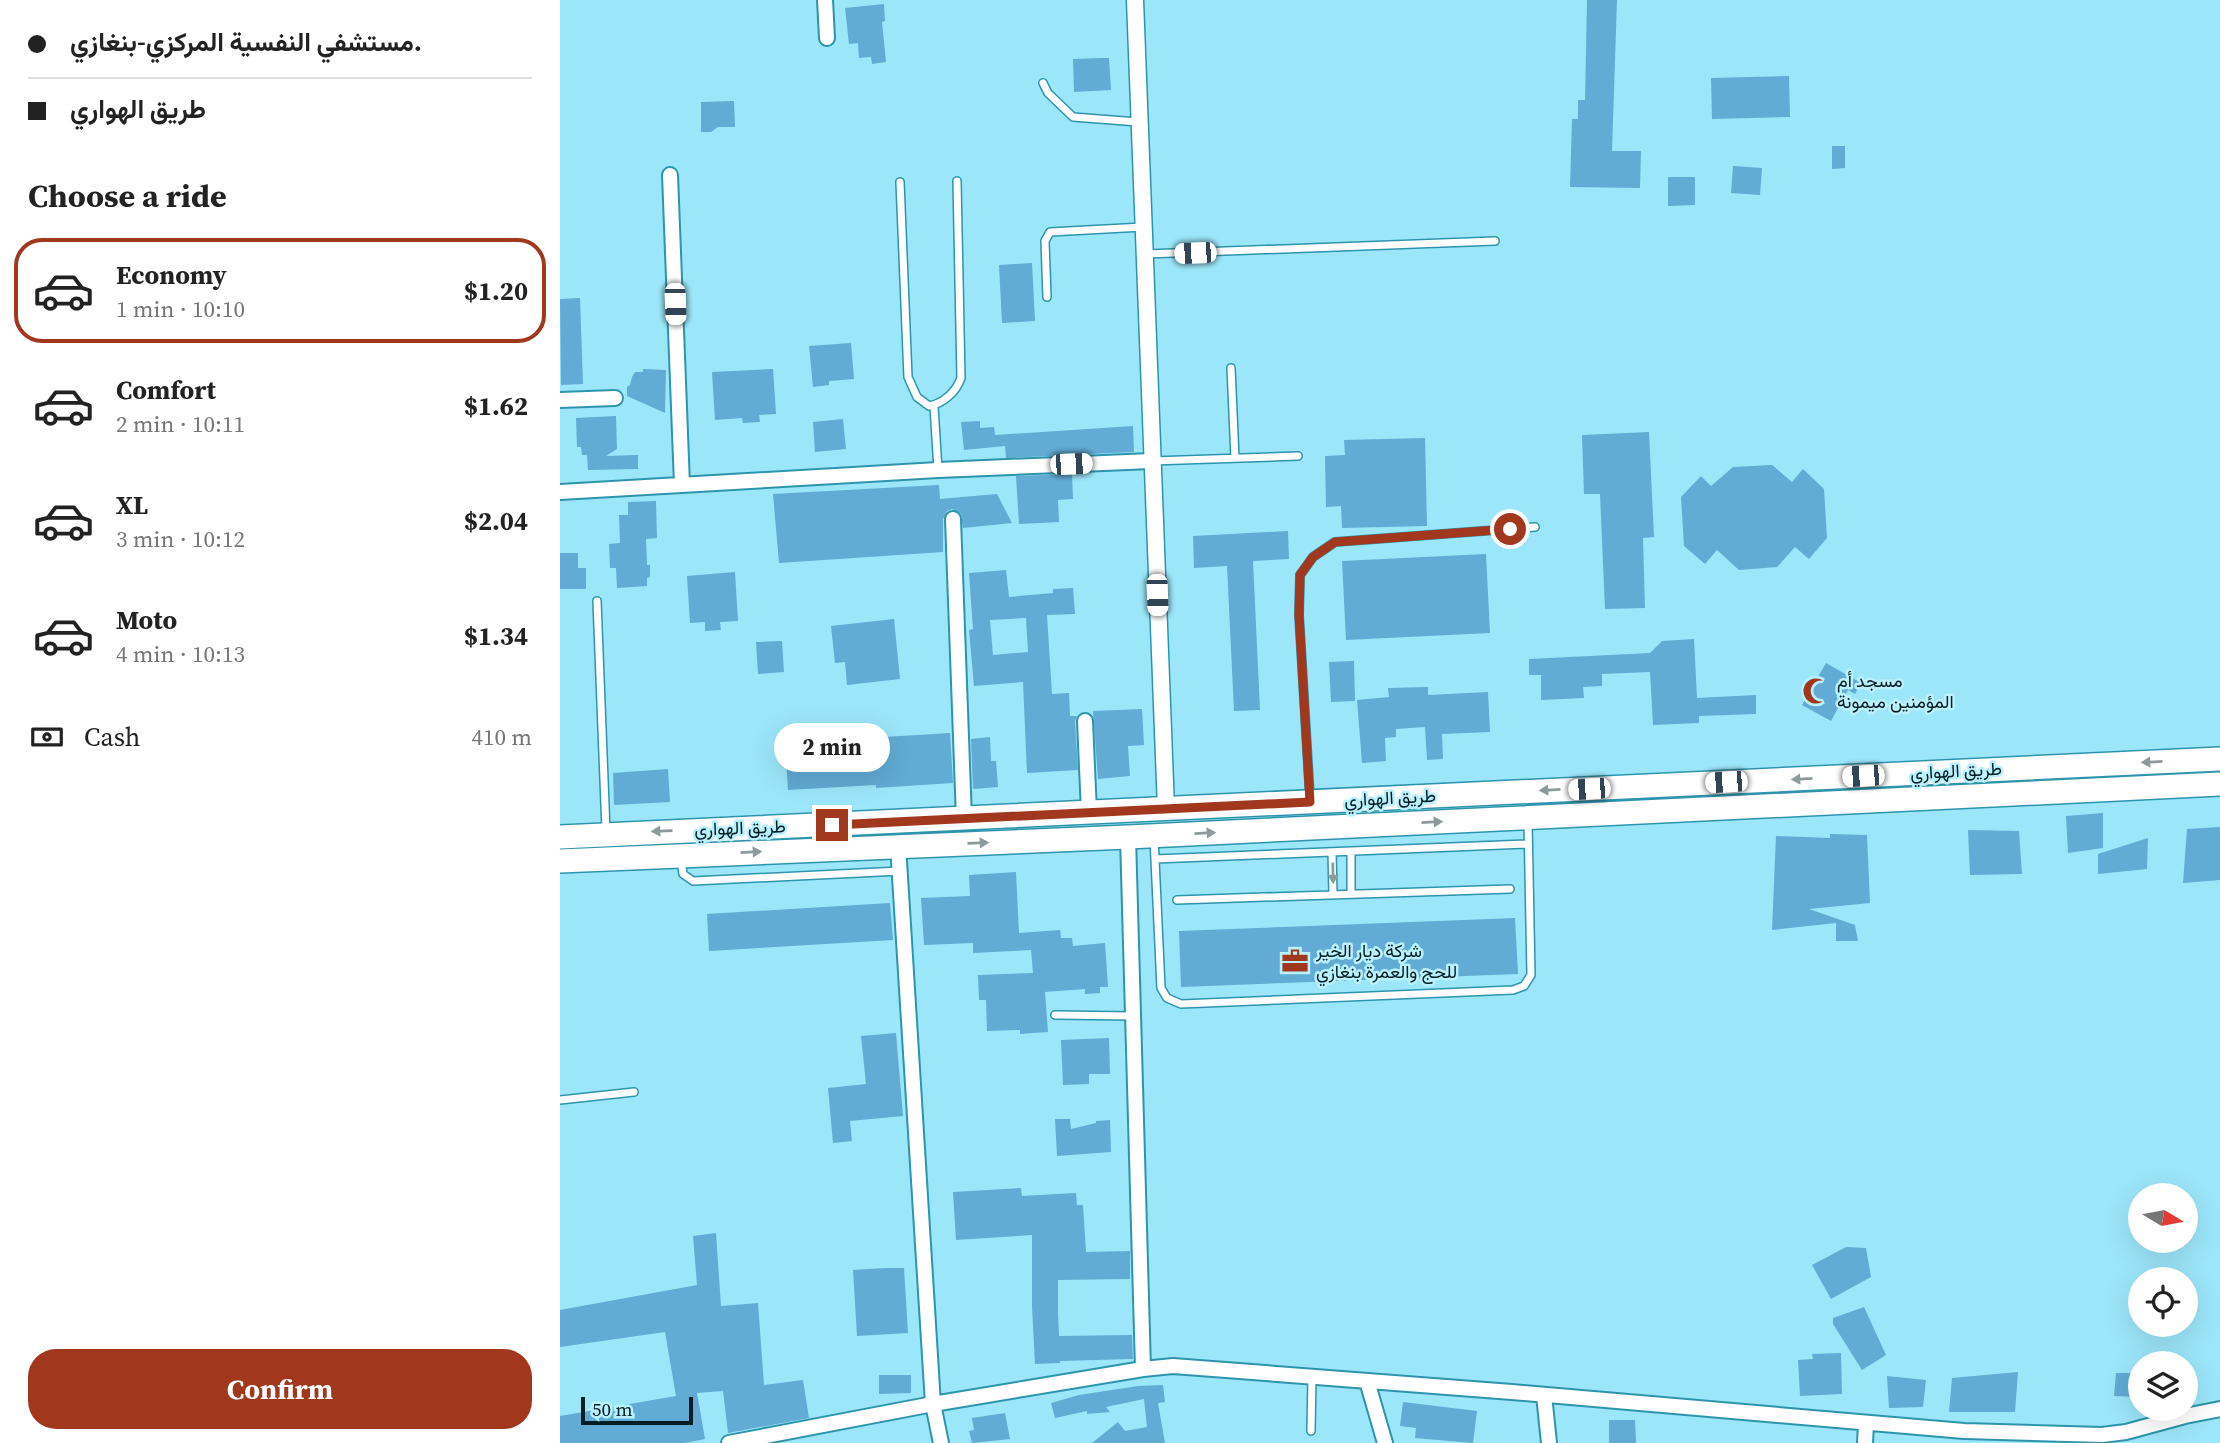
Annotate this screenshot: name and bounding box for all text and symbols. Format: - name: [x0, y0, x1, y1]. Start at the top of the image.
- text: مستشفي النفسية المركزي-بنغازي.: [70, 24, 422, 60]
- text: طريق الهواري: [70, 91, 206, 127]
- text: Choose a ride: [28, 174, 227, 218]
- car: [1174, 242, 1217, 264]
- text: Economy: [116, 257, 227, 293]
- icon: car: [32, 259, 95, 322]
- text: $1.20: [464, 273, 528, 309]
- car: [664, 283, 687, 325]
- text: 1 min · 10:10: [116, 293, 245, 325]
- text: Comfort: [116, 372, 216, 408]
- icon: car: [32, 374, 95, 437]
- text: $1.62: [464, 388, 528, 424]
- text: 2 min · 10:11: [116, 408, 245, 440]
- car: [1050, 453, 1093, 475]
- text: XL: [116, 487, 148, 523]
- icon: car: [32, 489, 95, 552]
- text: $2.04: [464, 503, 528, 539]
- route start: [1494, 513, 1526, 545]
- text: 3 min · 10:12: [116, 523, 245, 555]
- car: [1146, 574, 1169, 616]
- text: Moto: [116, 602, 177, 638]
- icon: car: [32, 604, 95, 667]
- text: $1.34: [464, 618, 528, 654]
- text: 4 min · 10:13: [116, 638, 245, 670]
- place label: مسجد أم المؤمنين ميمونة: [1837, 668, 1954, 714]
- mosque icon: مسجد أم المؤمنين ميمونة: [1801, 676, 1831, 706]
- icon: cash: [28, 718, 66, 756]
- text: Cash: [84, 719, 140, 755]
- text: 410 m: [471, 721, 532, 753]
- callout: 2 min: [774, 724, 890, 772]
- text: 2 min: [802, 731, 862, 763]
- street label: طريق الهواري: [1910, 756, 2003, 788]
- one-way arrow: [2141, 757, 2163, 768]
- car: [1842, 764, 1885, 788]
- car: [1705, 770, 1748, 794]
- one-way arrow: [1791, 773, 1813, 784]
- car: [1568, 777, 1611, 801]
- street label: طريق الهواري: [1344, 783, 1437, 815]
- one-way arrow: [1539, 785, 1561, 796]
- route end: [816, 809, 848, 841]
- street label: طريق الهواري: [694, 813, 786, 845]
- one-way arrow: [1422, 817, 1444, 828]
- one-way arrow: [651, 826, 673, 837]
- one-way arrow: [1194, 828, 1216, 839]
- one-way arrow: [967, 837, 989, 848]
- one-way arrow: [740, 847, 762, 858]
- one-way arrow: [1327, 863, 1339, 885]
- place label: شركة ديار الخير للحج والعمرة بنغازي: [1315, 938, 1457, 987]
- office icon: شركة ديار الخير للحج والعمرة بنغازي: [1280, 946, 1310, 976]
- north arrow: [2128, 1183, 2198, 1253]
- map controls: [2128, 1183, 2198, 1421]
- button: locate: [2128, 1267, 2198, 1337]
- button: Confirm: [28, 1349, 532, 1429]
- button: layers: [2128, 1351, 2198, 1421]
- scale bar: [581, 1394, 693, 1426]
- text: 50 m: [592, 1396, 633, 1422]

